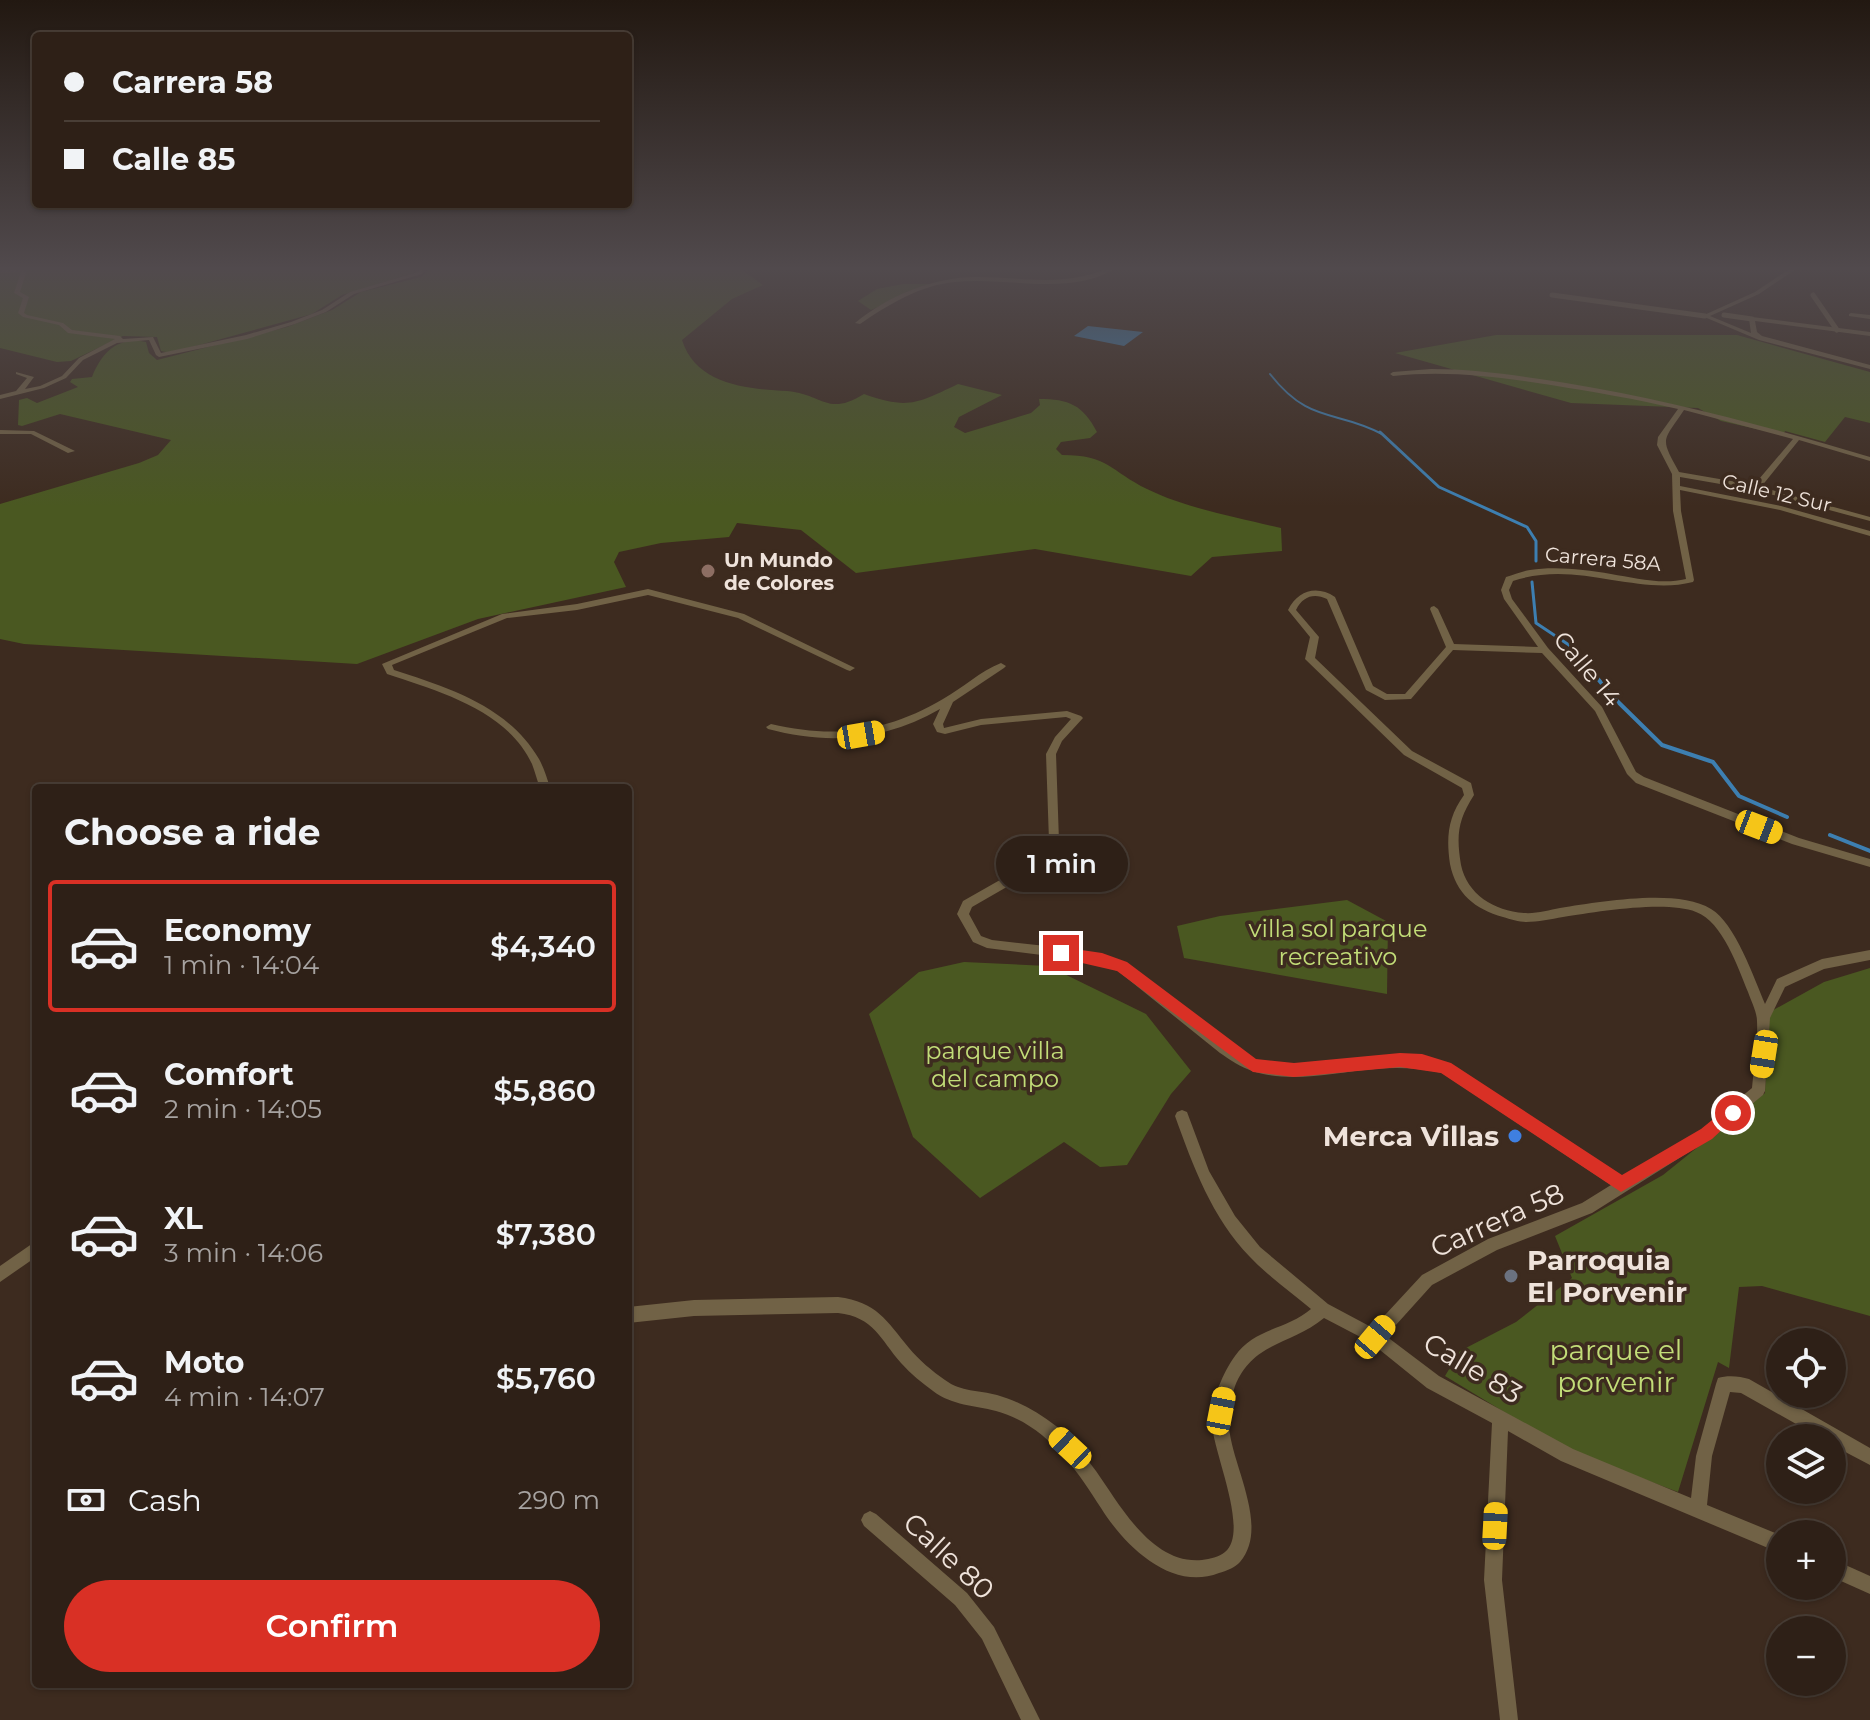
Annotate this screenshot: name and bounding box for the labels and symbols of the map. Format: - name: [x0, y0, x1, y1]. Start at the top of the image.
- street label: Calle 12 Sur: [1720, 469, 1834, 517]
- street label: Carrera 58A: [1544, 542, 1663, 576]
- place label: Un Mundo de Colores: [724, 548, 835, 595]
- marker: Un Mundo de Colores: [699, 562, 717, 580]
- street label: Calle 14: [1548, 625, 1627, 712]
- car: [835, 719, 887, 751]
- car: [1732, 807, 1786, 847]
- callout: 1 min: [995, 837, 1127, 893]
- park label: villa sol parque recreativo: [1249, 914, 1427, 971]
- route end: [1043, 935, 1079, 971]
- car: [1748, 1028, 1780, 1080]
- park label: parque villa del campo: [925, 1036, 1065, 1093]
- route start: [1715, 1095, 1751, 1131]
- place label: Merca Villas: [1323, 1119, 1499, 1153]
- marker: Merca Villas: [1506, 1127, 1524, 1145]
- street label: Carrera 58: [1425, 1175, 1569, 1265]
- place label: Parroquia El Porvenir: [1527, 1243, 1687, 1309]
- marker: Parroquia El Porvenir: [1502, 1267, 1520, 1285]
- car: [1350, 1311, 1400, 1363]
- street label: Calle 83: [1417, 1325, 1529, 1411]
- park label: parque el porvenir: [1550, 1333, 1682, 1399]
- car: [1205, 1385, 1237, 1437]
- car: [1044, 1423, 1096, 1473]
- car: [1482, 1501, 1508, 1551]
- street label: Calle 80: [896, 1505, 1002, 1607]

